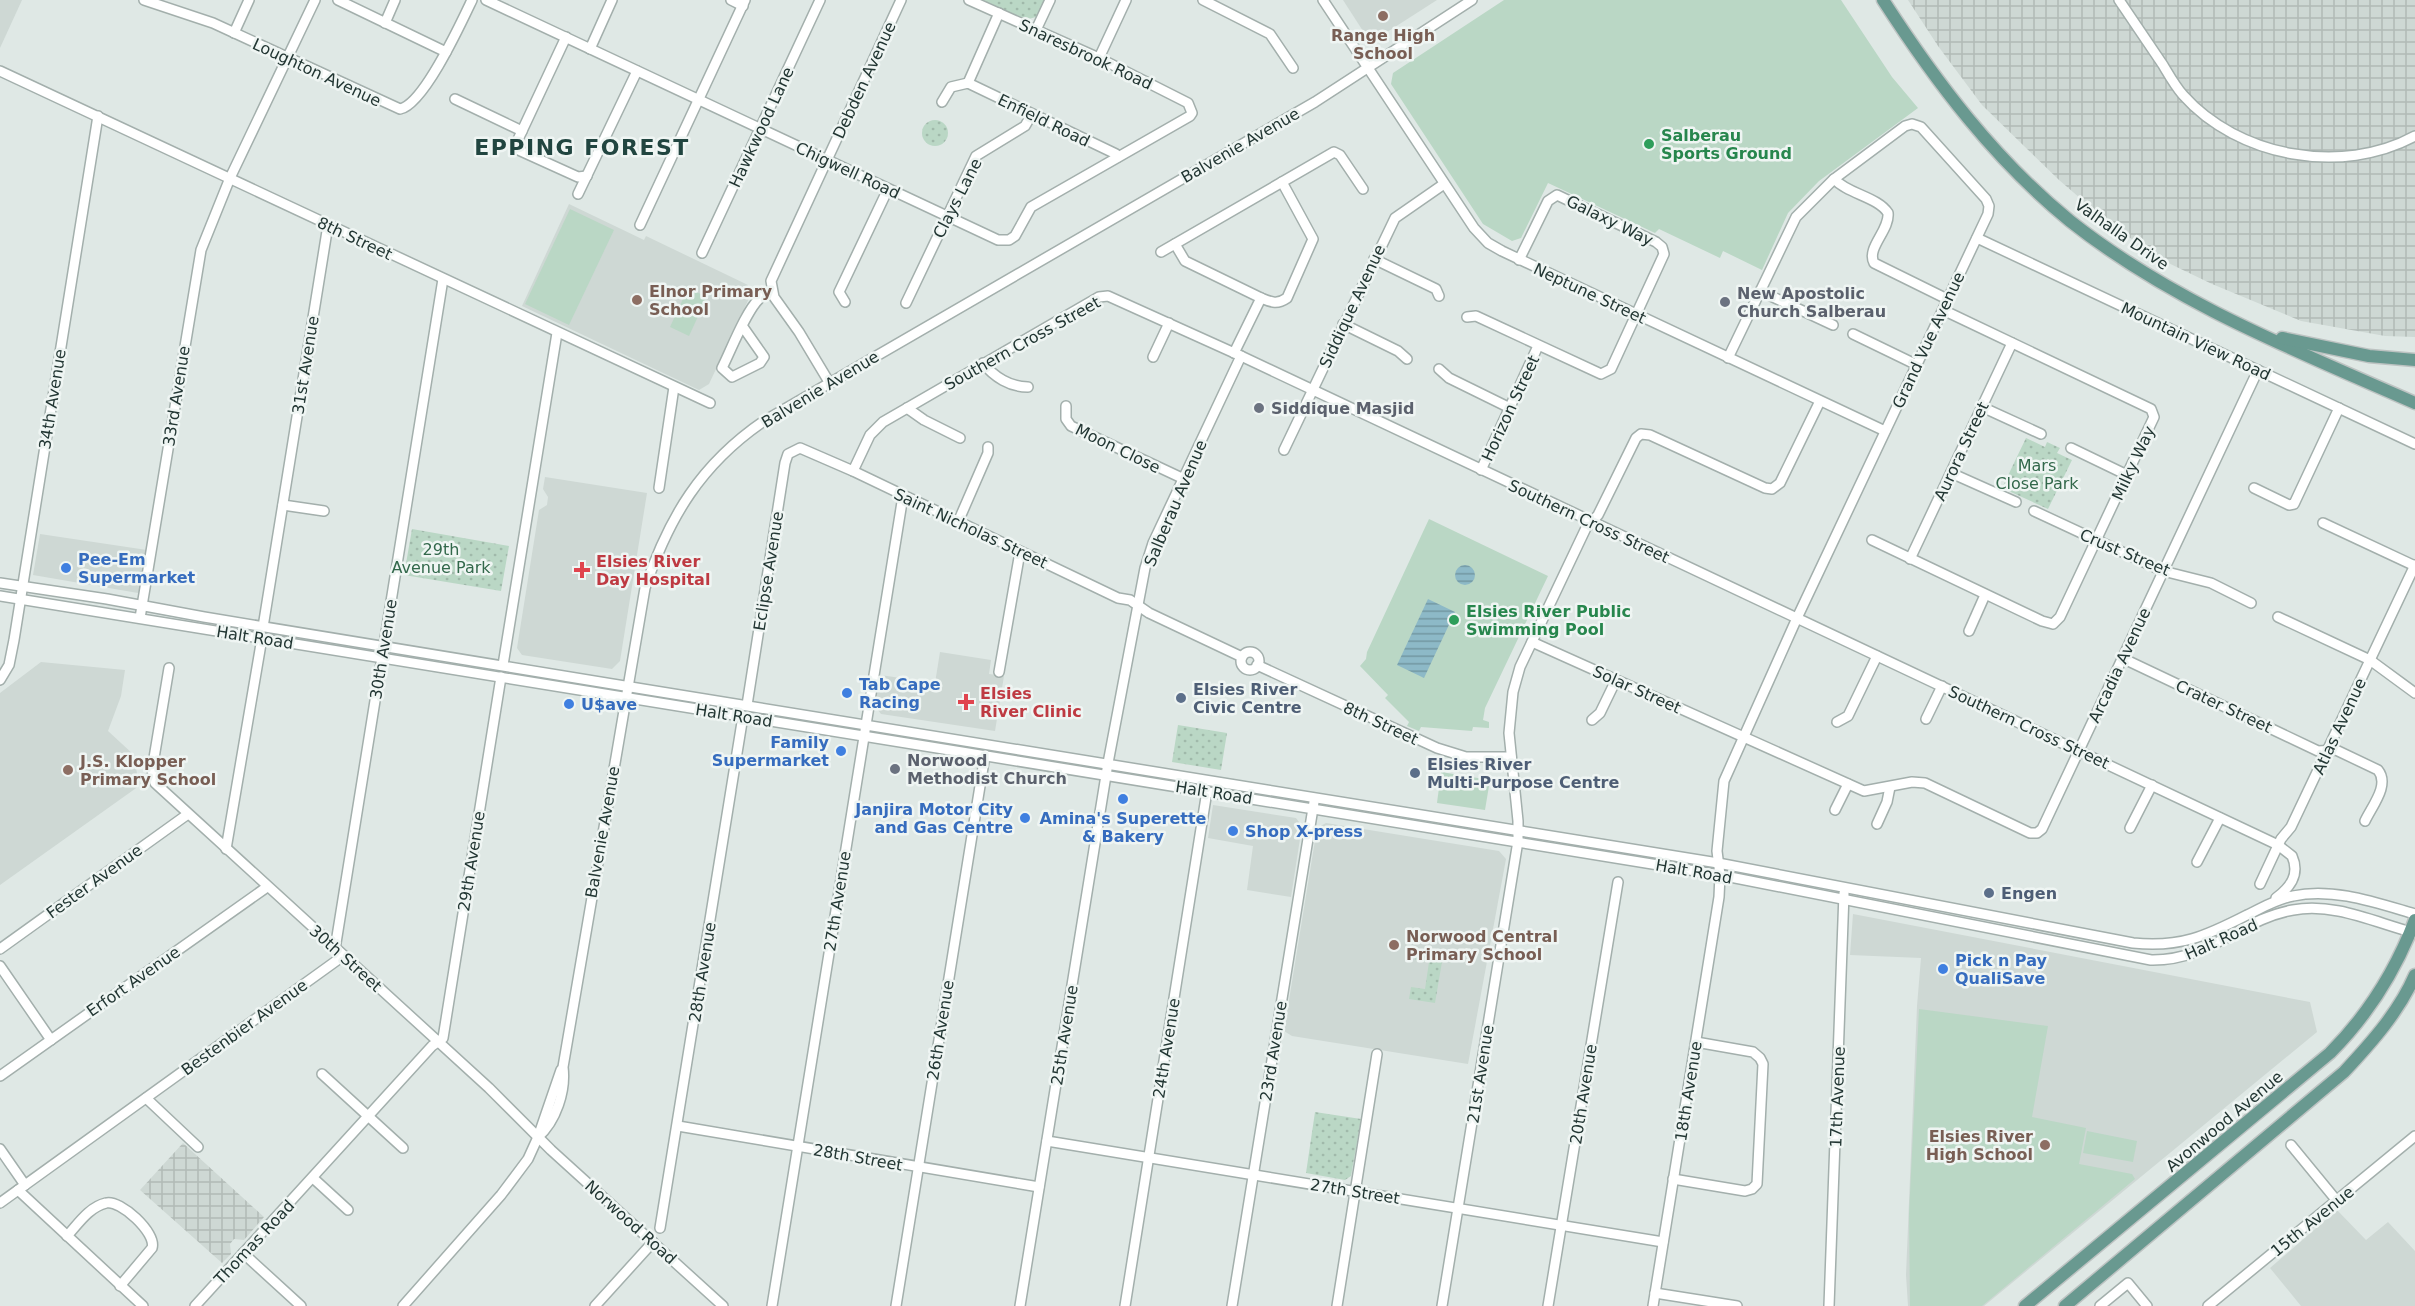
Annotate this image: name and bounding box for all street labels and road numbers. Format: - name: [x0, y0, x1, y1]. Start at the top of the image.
- street label: Snaresbrook Road: [1016, 15, 1155, 94]
- street label: Debden Avenue: [829, 19, 900, 142]
- street label: Loughton Avenue: [250, 34, 384, 111]
- street label: Hawkwood Lane: [725, 64, 798, 190]
- street label: Enfield Road: [995, 90, 1093, 151]
- street label: Balvenie Avenue: [1178, 104, 1303, 187]
- street label: Chigwell Road: [793, 138, 903, 203]
- street label: Clays Lane: [929, 155, 986, 241]
- street label: Galaxy Way: [1563, 191, 1656, 250]
- street label: Valhalla Drive: [2071, 195, 2172, 274]
- street label: 8th Street: [314, 213, 395, 264]
- street label: Siddique Avenue: [1316, 241, 1389, 371]
- street label: Neptune Street: [1530, 259, 1649, 328]
- street label: Grand Vue Avenue: [1888, 269, 1968, 412]
- street label: Southern Cross Street: [941, 293, 1104, 394]
- street label: Mountain View Road: [2118, 298, 2274, 384]
- street label: 31st Avenue: [288, 314, 323, 416]
- street label: 33rd Avenue: [159, 345, 194, 448]
- street label: Balvenie Avenue: [758, 347, 882, 432]
- street label: 34th Avenue: [35, 348, 70, 451]
- street label: Horizon Street: [1478, 352, 1543, 464]
- street label: Aurora Street: [1930, 399, 1993, 504]
- street label: Moon Close: [1072, 420, 1163, 477]
- street label: Milky Way: [2108, 423, 2159, 503]
- street label: Salberau Avenue: [1140, 437, 1211, 569]
- street label: Southern Cross Street: [1505, 476, 1672, 567]
- street label: Saint Nicholas Street: [891, 484, 1051, 572]
- street label: Eclipse Avenue: [750, 510, 787, 632]
- street label: Crust Street: [2077, 525, 2173, 580]
- street label: 30th Avenue: [366, 598, 401, 701]
- street label: Arcadia Avenue: [2084, 605, 2154, 726]
- street label: Halt Road: [215, 622, 295, 653]
- street label: Solar Street: [1590, 662, 1684, 717]
- street label: Atlas Avenue: [2309, 675, 2370, 777]
- street label: Crater Street: [2173, 676, 2275, 737]
- street label: Southern Cross Street: [1945, 682, 2112, 773]
- street label: 8th Street: [1340, 698, 1421, 749]
- street label: Halt Road: [694, 700, 774, 731]
- street label: Balvenie Avenue: [582, 765, 623, 899]
- street label: Halt Road: [1174, 777, 1254, 808]
- street label: 29th Avenue: [454, 810, 489, 913]
- street label: Fester Avenue: [43, 840, 146, 923]
- street label: 27th Avenue: [820, 850, 855, 953]
- street label: Halt Road: [1654, 855, 1734, 888]
- street label: Halt Road: [2182, 915, 2261, 964]
- street label: 30th Street: [306, 921, 386, 996]
- street label: 28th Avenue: [685, 921, 720, 1024]
- street label: Erfort Avenue: [83, 942, 184, 1021]
- street label: Bestenbier Avenue: [178, 975, 311, 1079]
- street label: 26th Avenue: [923, 979, 958, 1082]
- street label: 25th Avenue: [1047, 984, 1082, 1087]
- street label: 24th Avenue: [1149, 997, 1184, 1100]
- street label: 23rd Avenue: [1256, 1000, 1291, 1103]
- street label: 21st Avenue: [1463, 1023, 1498, 1125]
- street label: 18th Avenue: [1671, 1040, 1706, 1143]
- street label: 20th Avenue: [1566, 1043, 1601, 1146]
- street label: 17th Avenue: [1826, 1046, 1849, 1148]
- street label: Avonwood Avenue: [2162, 1067, 2287, 1176]
- street label: 28th Street: [812, 1140, 904, 1175]
- street label: 27th Street: [1309, 1175, 1401, 1208]
- street label: Norwood Road: [581, 1176, 680, 1268]
- street label: 15th Avenue: [2267, 1182, 2358, 1261]
- street label: Thomas Road: [210, 1196, 298, 1289]

